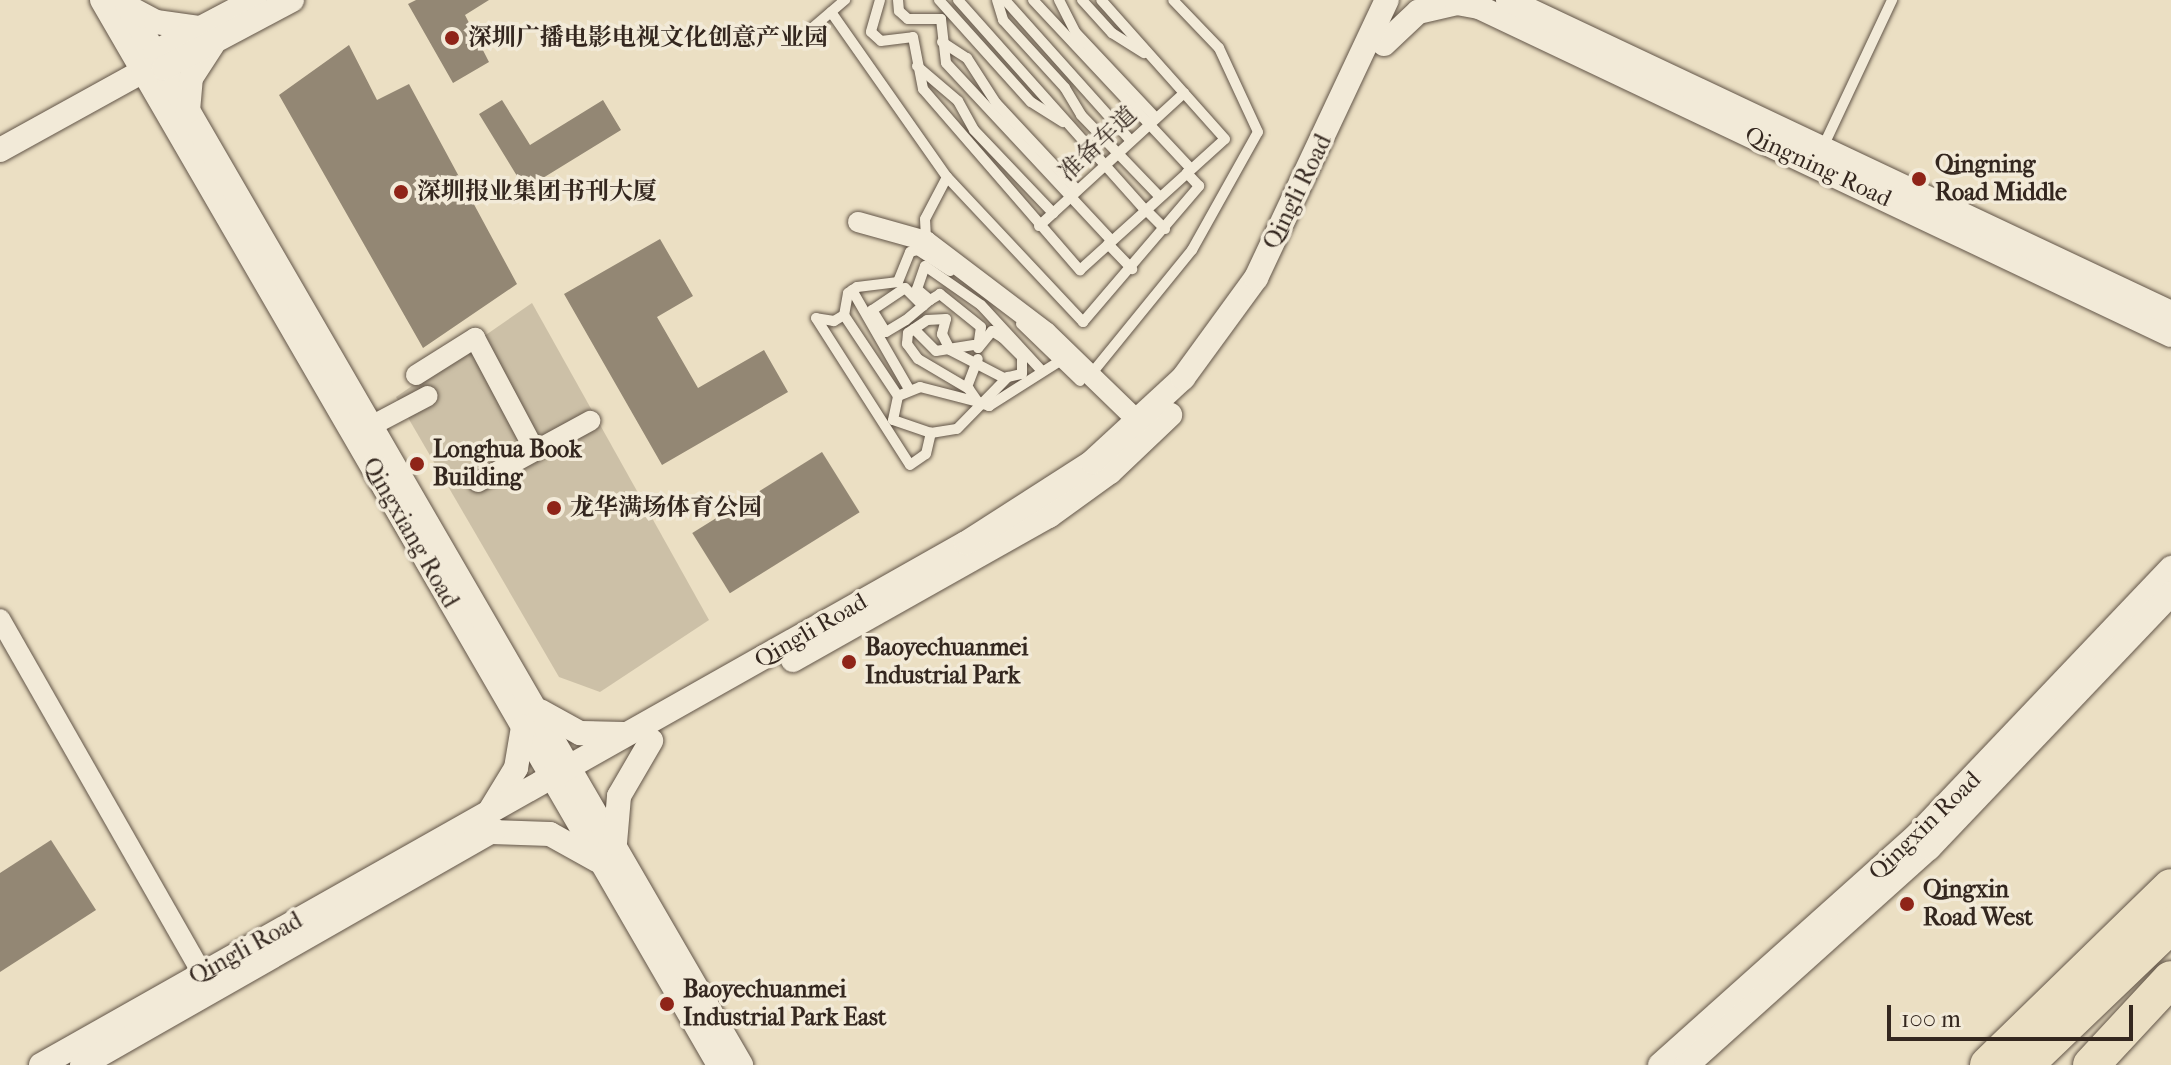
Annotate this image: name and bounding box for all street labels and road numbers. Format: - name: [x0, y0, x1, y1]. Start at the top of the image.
- street label: 准备车道: [1053, 101, 1143, 187]
- street label: Qingning Road: [1740, 120, 1896, 214]
- street label: Qingli Road: [1258, 130, 1338, 254]
- street label: Qingxiang Road: [355, 453, 465, 613]
- street label: Qingli Road: [750, 587, 872, 675]
- street label: Qingxin Road: [1863, 765, 1987, 887]
- street label: Qingli Road: [185, 906, 307, 992]

